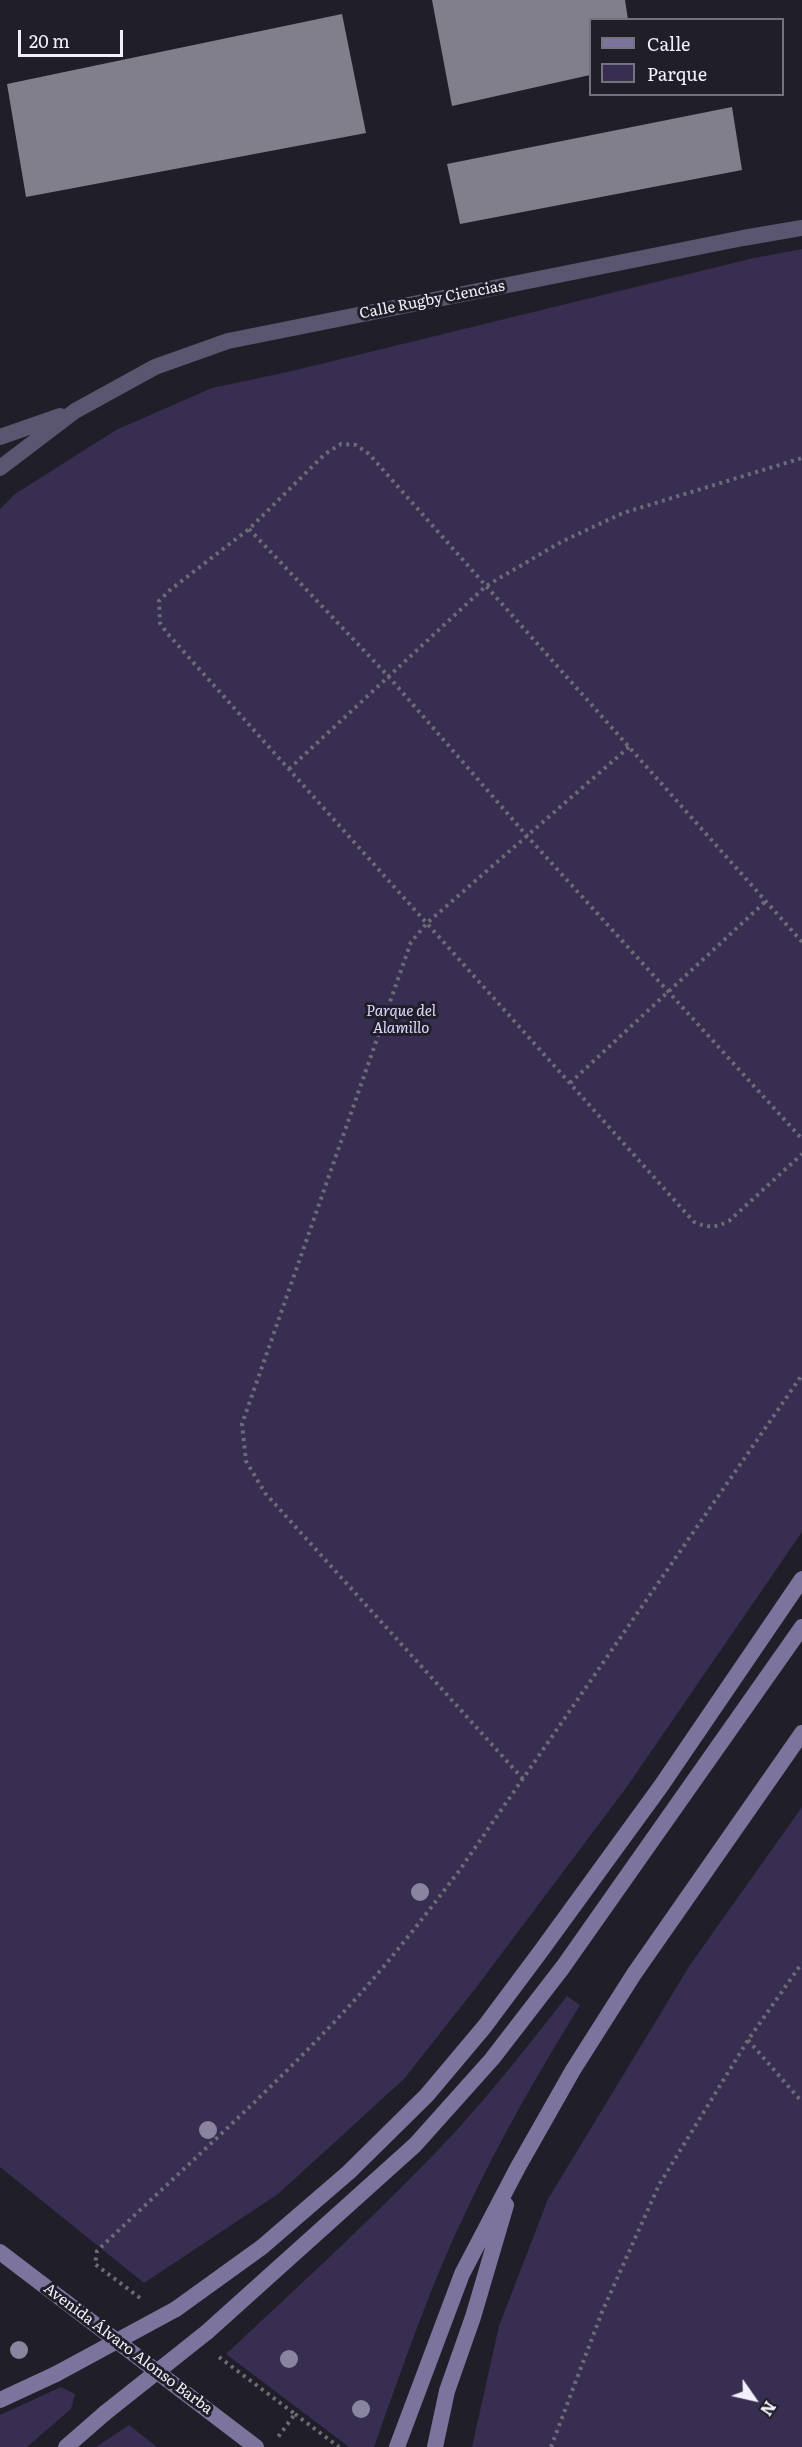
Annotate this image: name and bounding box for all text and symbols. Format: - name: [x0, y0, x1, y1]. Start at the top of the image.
- scale bar: [21, 18, 126, 56]
- legend: [589, 18, 784, 96]
- text: 20 m: [29, 27, 70, 54]
- text: Calle: [647, 30, 690, 57]
- text: Parque: [647, 60, 707, 87]
- street label: Calle Rugby Ciencias: [358, 277, 506, 323]
- park label: Parque del Alamillo: [366, 1003, 436, 1038]
- street label: Avenida Álvaro Alonso Barba: [40, 2280, 216, 2418]
- north arrow: [724, 2369, 784, 2429]
- text: N: [755, 2397, 783, 2421]

